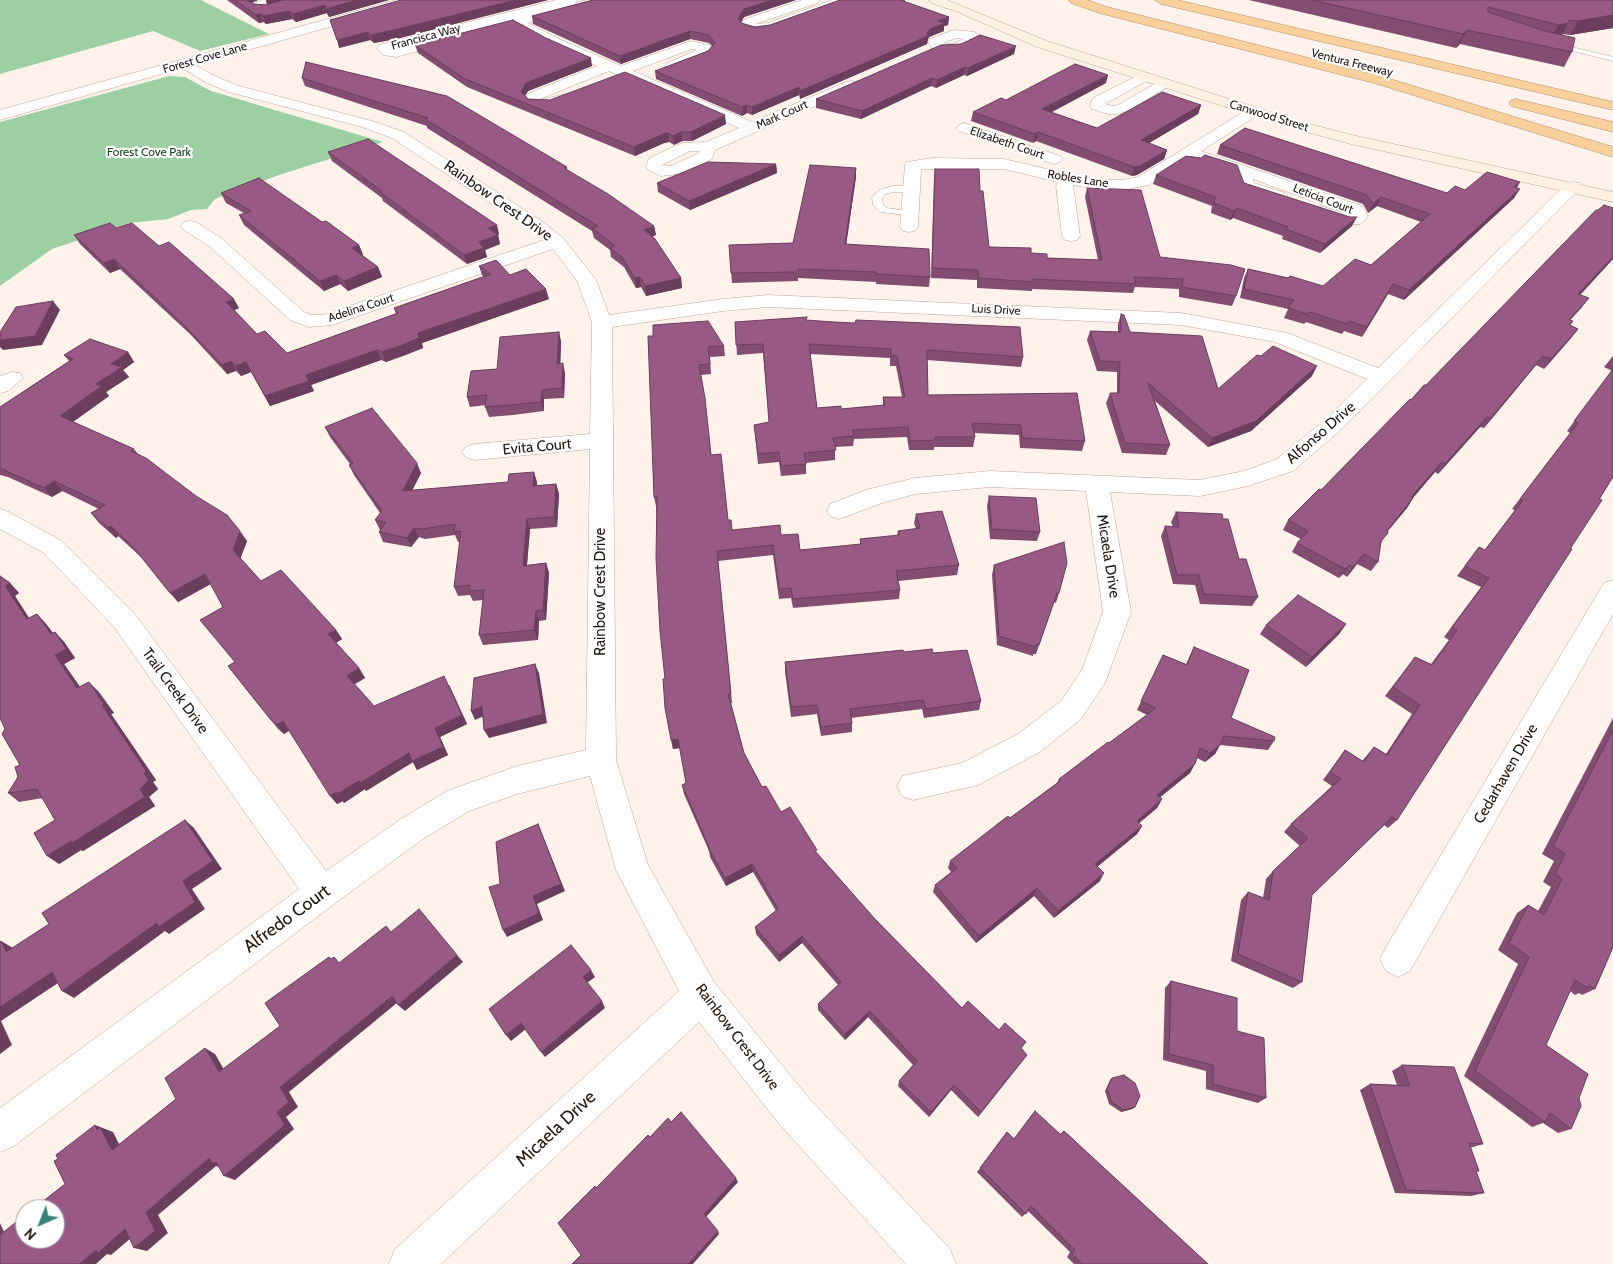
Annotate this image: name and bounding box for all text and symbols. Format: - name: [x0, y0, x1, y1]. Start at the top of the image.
- street label: Francisca Way: [390, 21, 462, 53]
- street label: Forest Cove Lane: [161, 39, 249, 77]
- street label: Ventura Freeway: [1310, 46, 1394, 80]
- street label: Mark Court: [754, 97, 810, 133]
- street label: Canwood Street: [1228, 97, 1310, 135]
- street label: Elizabeth Court: [968, 124, 1046, 162]
- park label: Forest Cove Park: [107, 145, 191, 159]
- street label: Rainbow Crest Drive: [440, 157, 556, 245]
- street label: Robles Lane: [1047, 167, 1109, 191]
- street label: Leticia Court: [1291, 181, 1355, 217]
- street label: Adelina Court: [326, 291, 396, 325]
- street label: Luis Drive: [971, 302, 1021, 318]
- street label: Alfonso Drive: [1283, 398, 1359, 468]
- street label: Evita Court: [502, 435, 572, 459]
- street label: Micaela Drive: [1092, 513, 1124, 599]
- street label: Rainbow Crest Drive: [592, 528, 610, 656]
- street label: Trail Creek Drive: [138, 645, 212, 737]
- street label: Cedarhaven Drive: [1470, 721, 1542, 827]
- street label: Alfredo Court: [240, 880, 334, 958]
- street label: Rainbow Crest Drive: [691, 980, 783, 1094]
- street label: Micaela Drive: [511, 1086, 601, 1172]
- north arrow: [15, 1199, 65, 1249]
- text: N: [20, 1224, 40, 1244]

